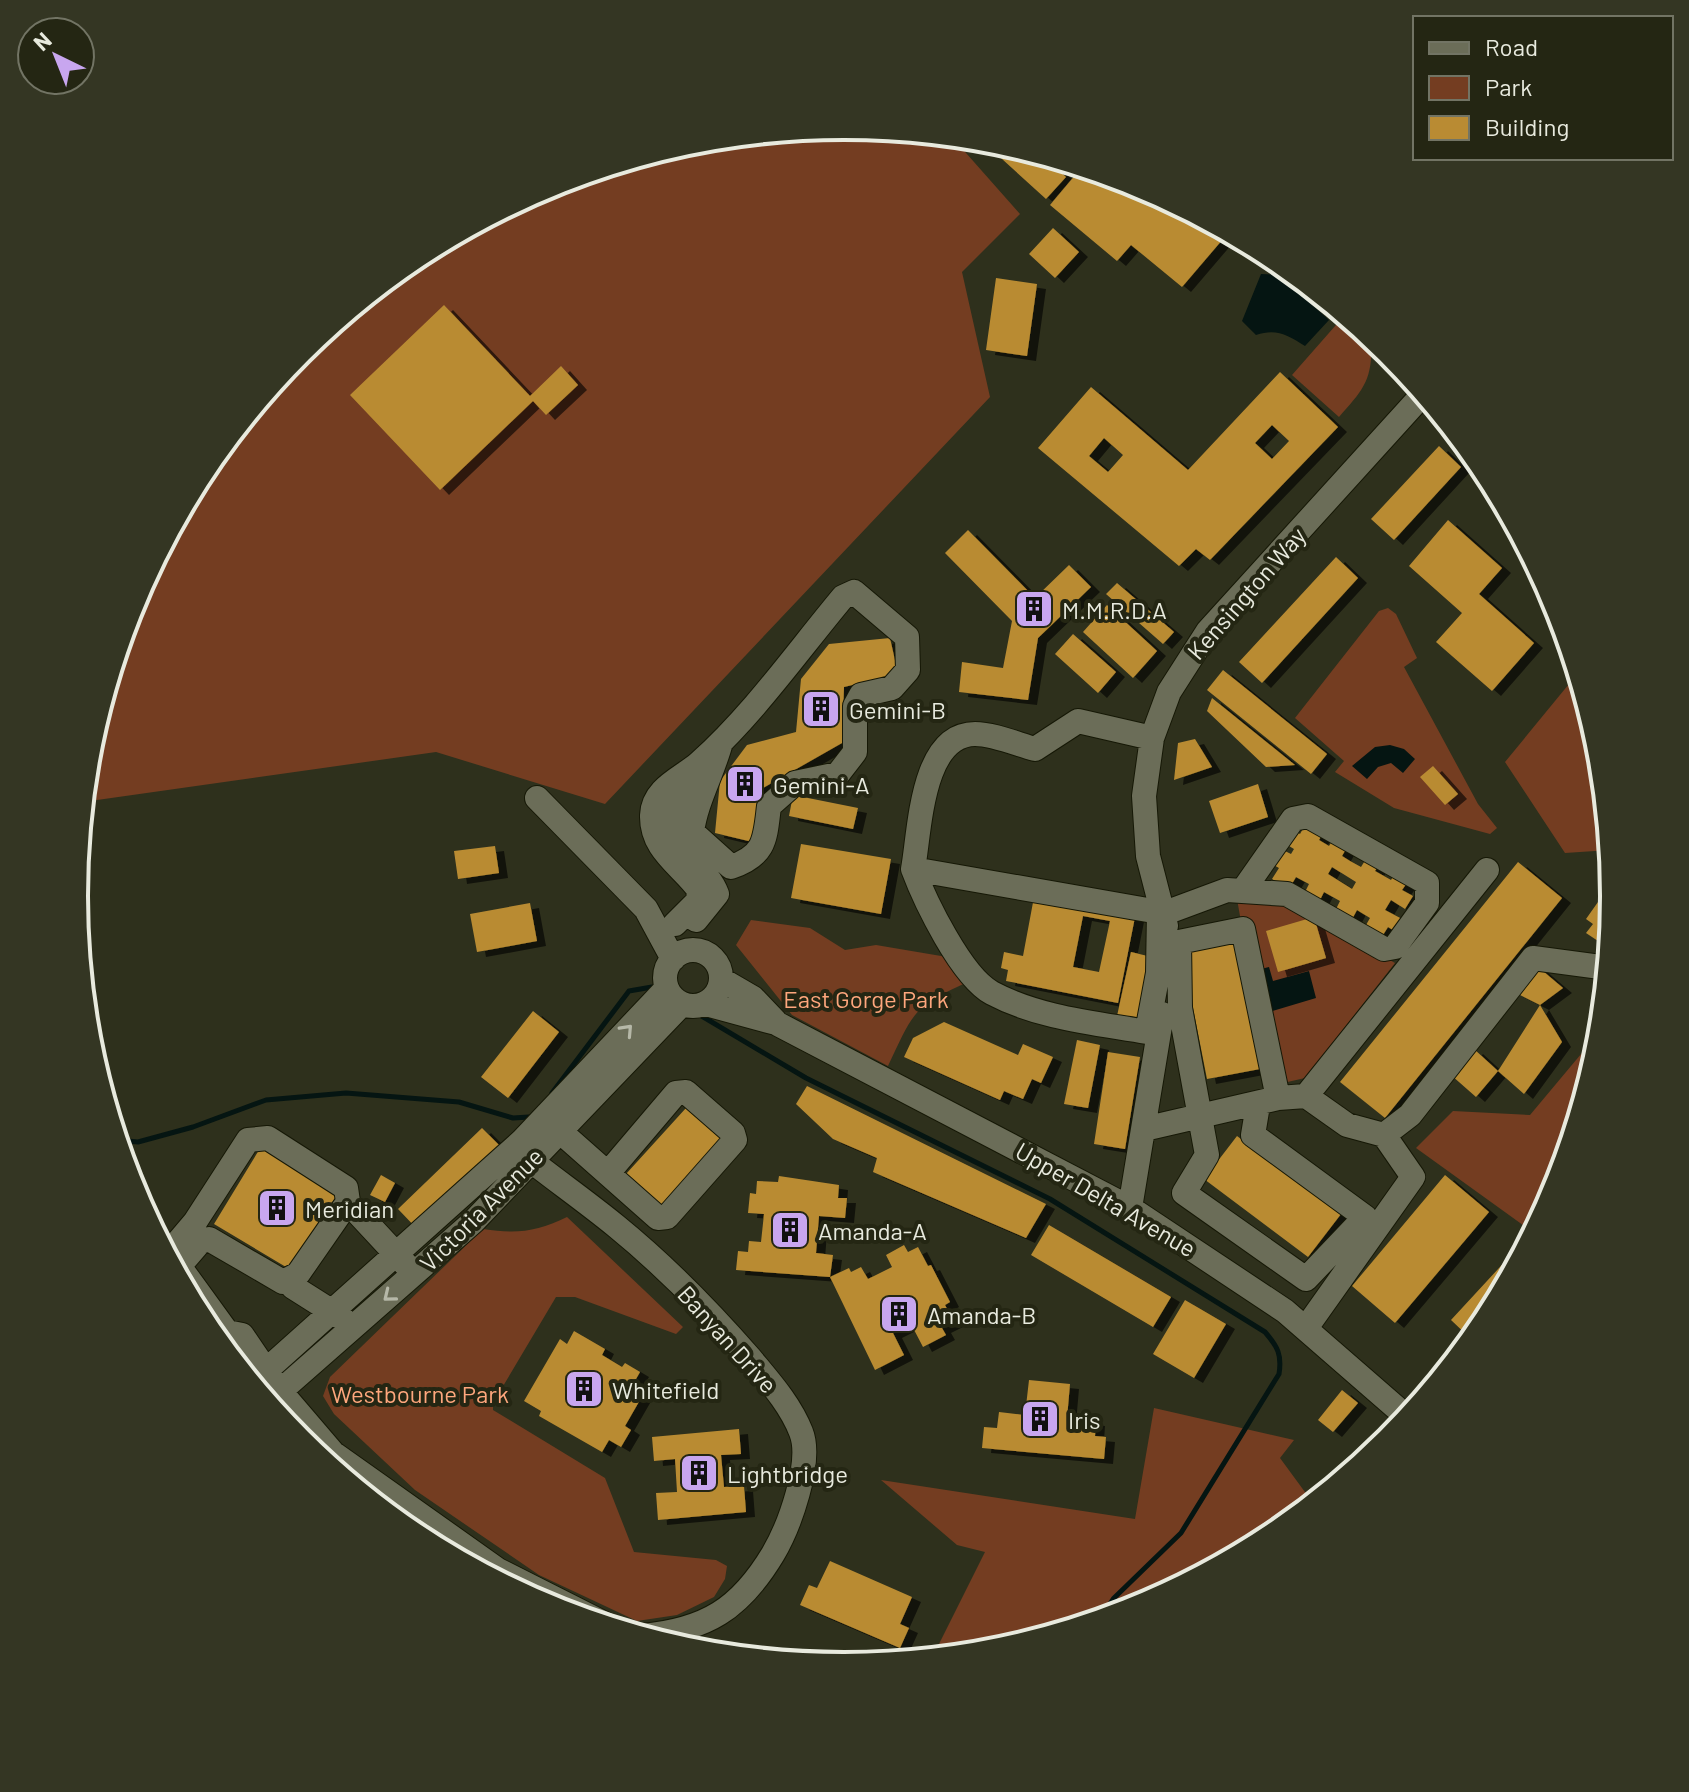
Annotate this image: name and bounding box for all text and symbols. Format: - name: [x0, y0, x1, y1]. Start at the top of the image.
- north arrow: [16, 16, 96, 96]
- legend: [1413, 16, 1673, 160]
- text: N: [27, 26, 56, 55]
- text: Road: [1485, 32, 1538, 61]
- text: Park: [1485, 72, 1532, 101]
- text: Building: [1485, 112, 1569, 141]
- street label: Kensington Way: [1181, 521, 1311, 665]
- building icon: M.M.R.D.A: [1013, 588, 1055, 630]
- place label: M.M.R.D.A: [1062, 595, 1167, 624]
- building icon: Gemini-B: [800, 688, 842, 730]
- place label: Gemini-B: [849, 695, 946, 724]
- building icon: Gemini-A: [724, 763, 766, 805]
- place label: Gemini-A: [773, 770, 870, 799]
- park label: East Gorge Park: [783, 984, 949, 1013]
- one-way arrow: [618, 1025, 633, 1039]
- street label: Upper Delta Avenue: [1011, 1136, 1201, 1262]
- street label: Victoria Avenue: [413, 1141, 549, 1277]
- building icon: Meridian: [256, 1187, 298, 1229]
- place label: Meridian: [305, 1194, 394, 1223]
- building icon: Amanda-A: [769, 1209, 811, 1251]
- place label: Amanda-A: [818, 1216, 927, 1245]
- street label: Banyan Drive: [672, 1279, 784, 1399]
- one-way arrow: [383, 1286, 398, 1300]
- building icon: Amanda-B: [878, 1293, 920, 1335]
- place label: Amanda-B: [927, 1300, 1036, 1329]
- building icon: Whitefield: [563, 1368, 605, 1410]
- place label: Whitefield: [612, 1375, 719, 1404]
- park label: Westbourne Park: [331, 1379, 509, 1408]
- building icon: Iris: [1019, 1398, 1061, 1440]
- place label: Iris: [1068, 1405, 1101, 1434]
- building icon: Lightbridge: [678, 1452, 720, 1494]
- place label: Lightbridge: [727, 1459, 848, 1488]

